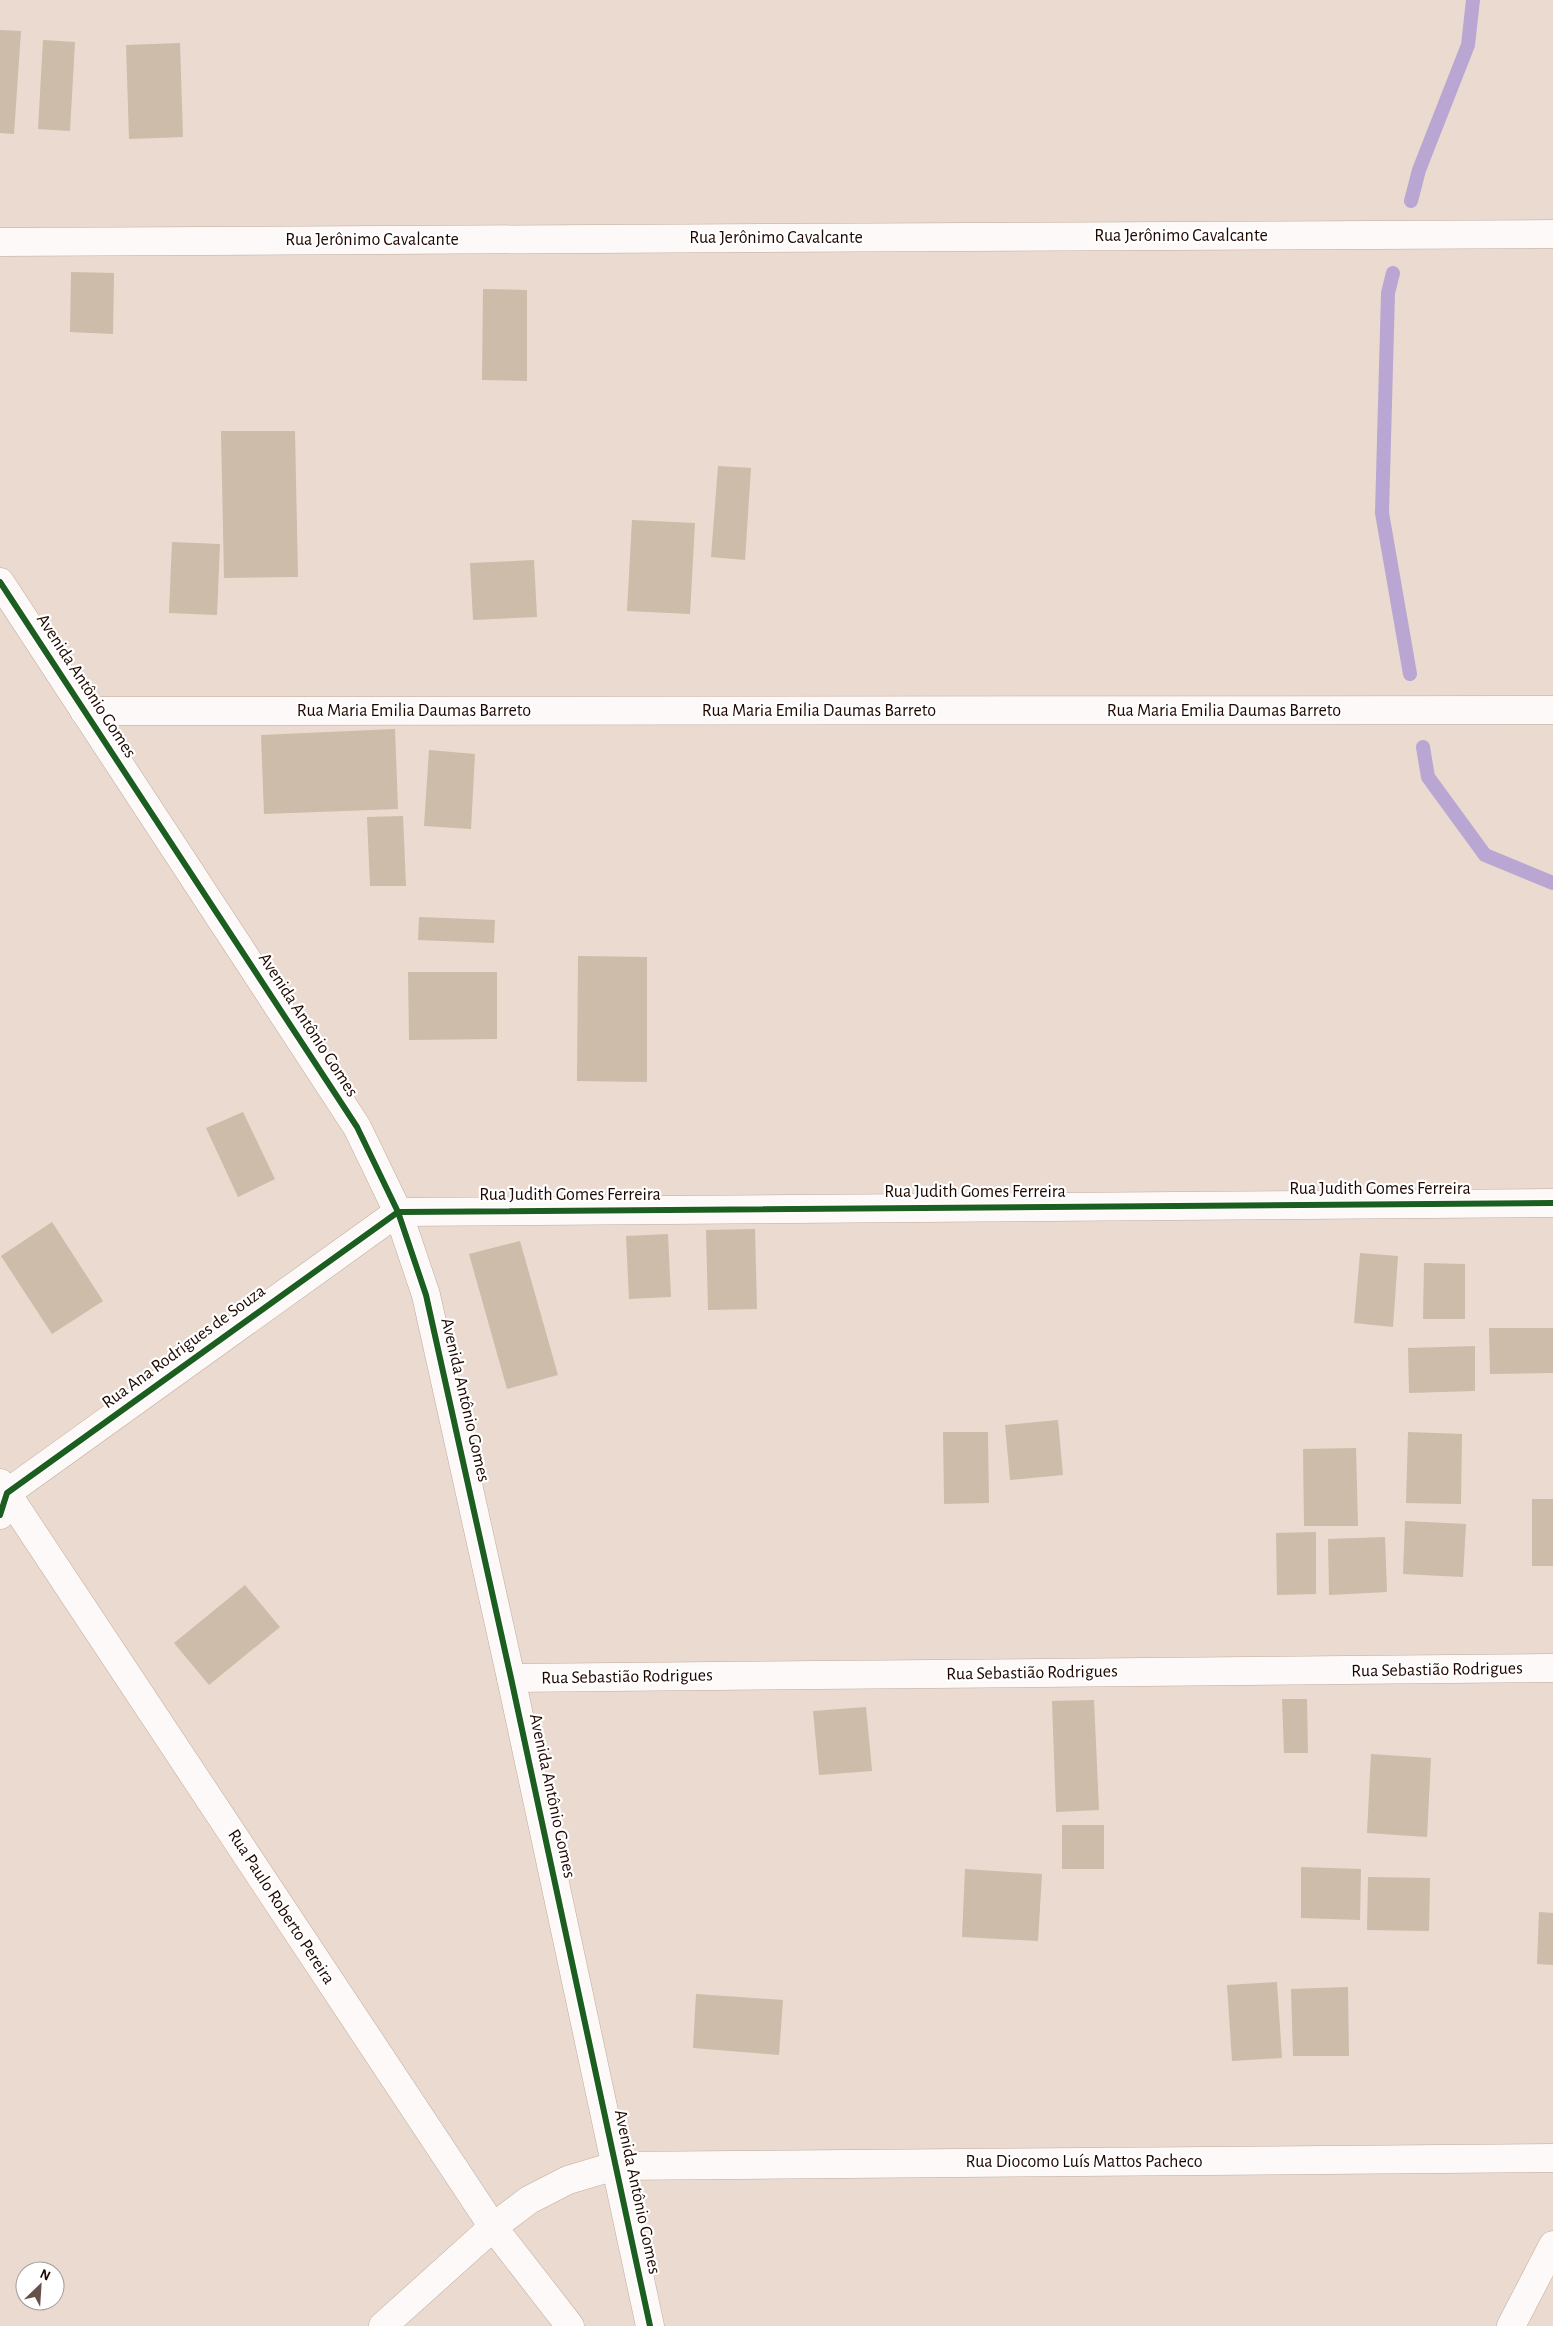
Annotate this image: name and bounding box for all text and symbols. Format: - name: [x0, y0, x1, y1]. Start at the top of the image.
- street label: Rua Jerônimo Cavalcante: [1094, 227, 1268, 245]
- street label: Rua Jerônimo Cavalcante: [689, 229, 863, 247]
- street label: Rua Jerônimo Cavalcante: [285, 231, 459, 249]
- street label: Avenida Antônio Gomes: [33, 611, 139, 761]
- street label: Rua Maria Emilia Daumas Barreto: [297, 702, 531, 720]
- street label: Rua Maria Emilia Daumas Barreto: [702, 702, 936, 720]
- street label: Rua Maria Emilia Daumas Barreto: [1107, 702, 1341, 720]
- street label: Avenida Antônio Gomes: [255, 950, 361, 1100]
- street label: Rua Judith Gomes Ferreira: [1289, 1180, 1471, 1198]
- street label: Rua Judith Gomes Ferreira: [884, 1183, 1066, 1201]
- street label: Rua Judith Gomes Ferreira: [479, 1186, 661, 1204]
- street label: Rua Ana Rodrigues de Souza: [99, 1282, 269, 1412]
- street label: Avenida Antônio Gomes: [437, 1316, 493, 1484]
- street label: Rua Sebastião Rodrigues: [1351, 1660, 1523, 1680]
- street label: Rua Sebastião Rodrigues: [946, 1663, 1118, 1683]
- street label: Rua Sebastião Rodrigues: [541, 1667, 713, 1687]
- street label: Avenida Antônio Gomes: [526, 1712, 578, 1880]
- street label: Rua Paulo Roberto Pereira: [224, 1826, 338, 1988]
- street label: Avenida Antônio Gomes: [611, 2108, 663, 2276]
- street label: Rua Diocomo Luís Mattos Pacheco: [966, 2153, 1203, 2171]
- north arrow: [15, 2261, 65, 2311]
- text: N: [38, 2267, 52, 2284]

